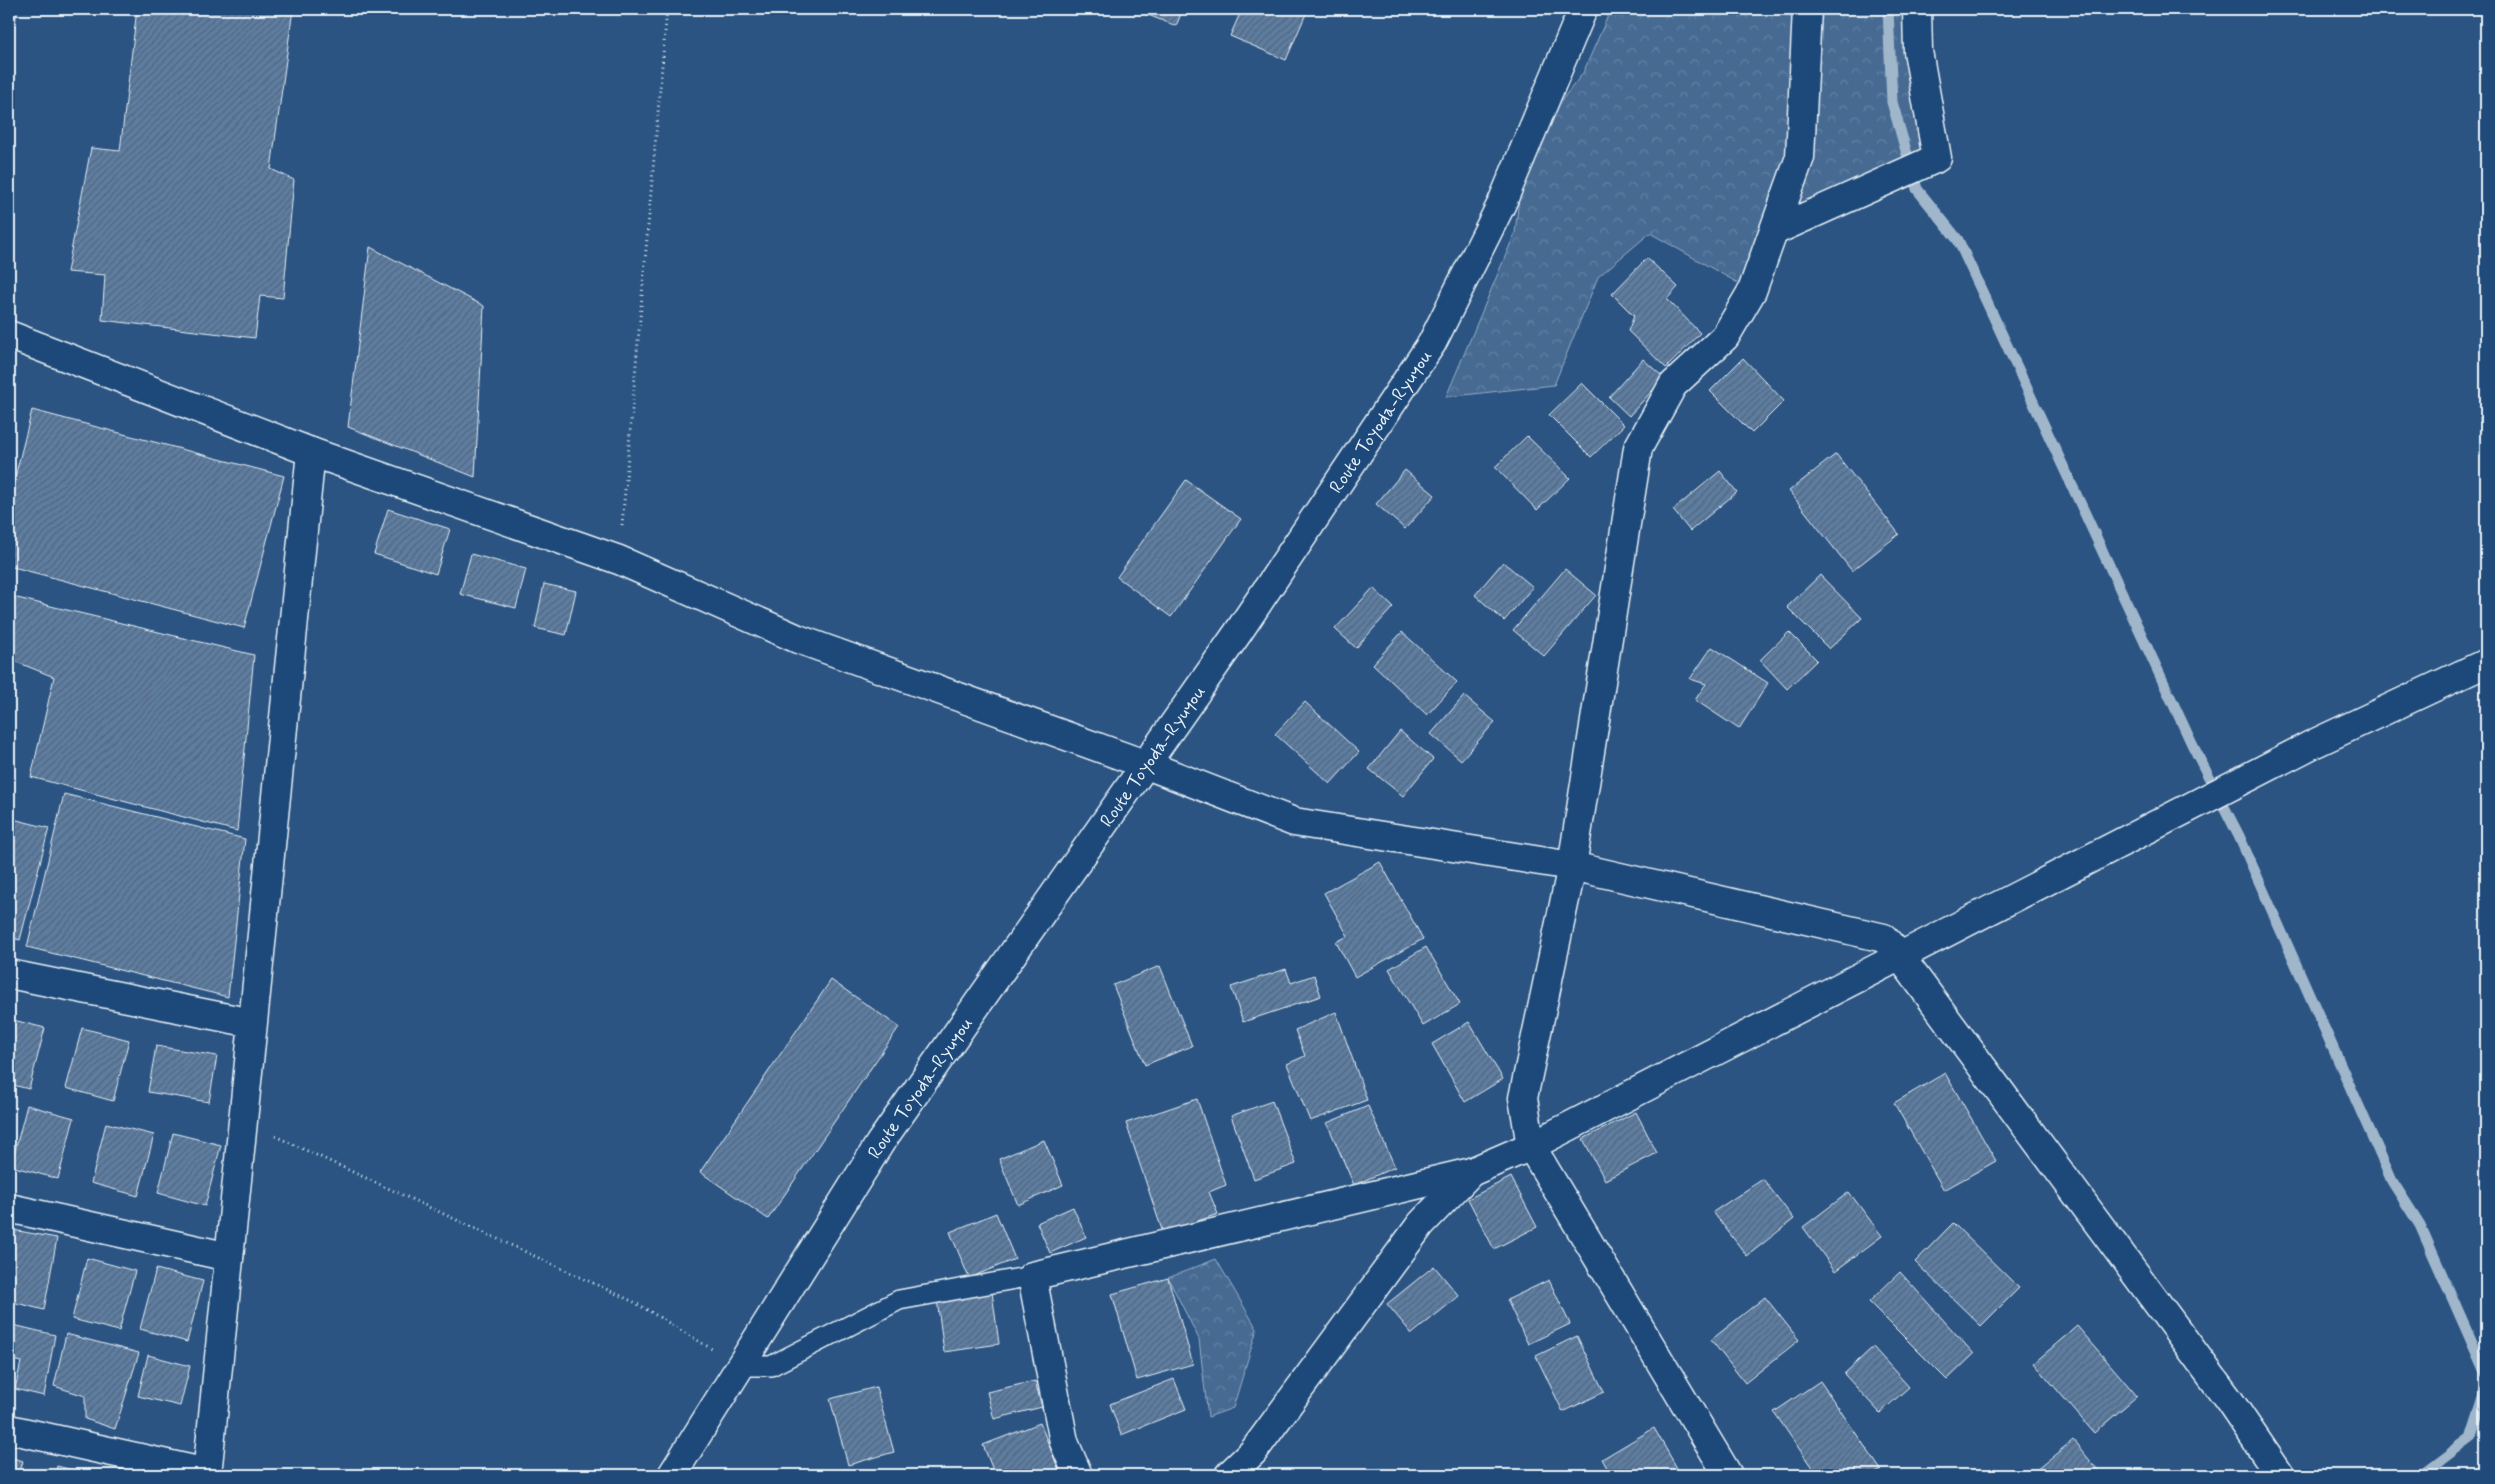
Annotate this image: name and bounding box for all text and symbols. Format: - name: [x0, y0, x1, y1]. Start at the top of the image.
- street label: Route Toyoda-Ryuyou: [1324, 345, 1438, 498]
- street label: Route Toyoda-Ryuyou: [1095, 681, 1211, 832]
- street label: Route Toyoda-Ryuyou: [862, 1012, 979, 1164]

